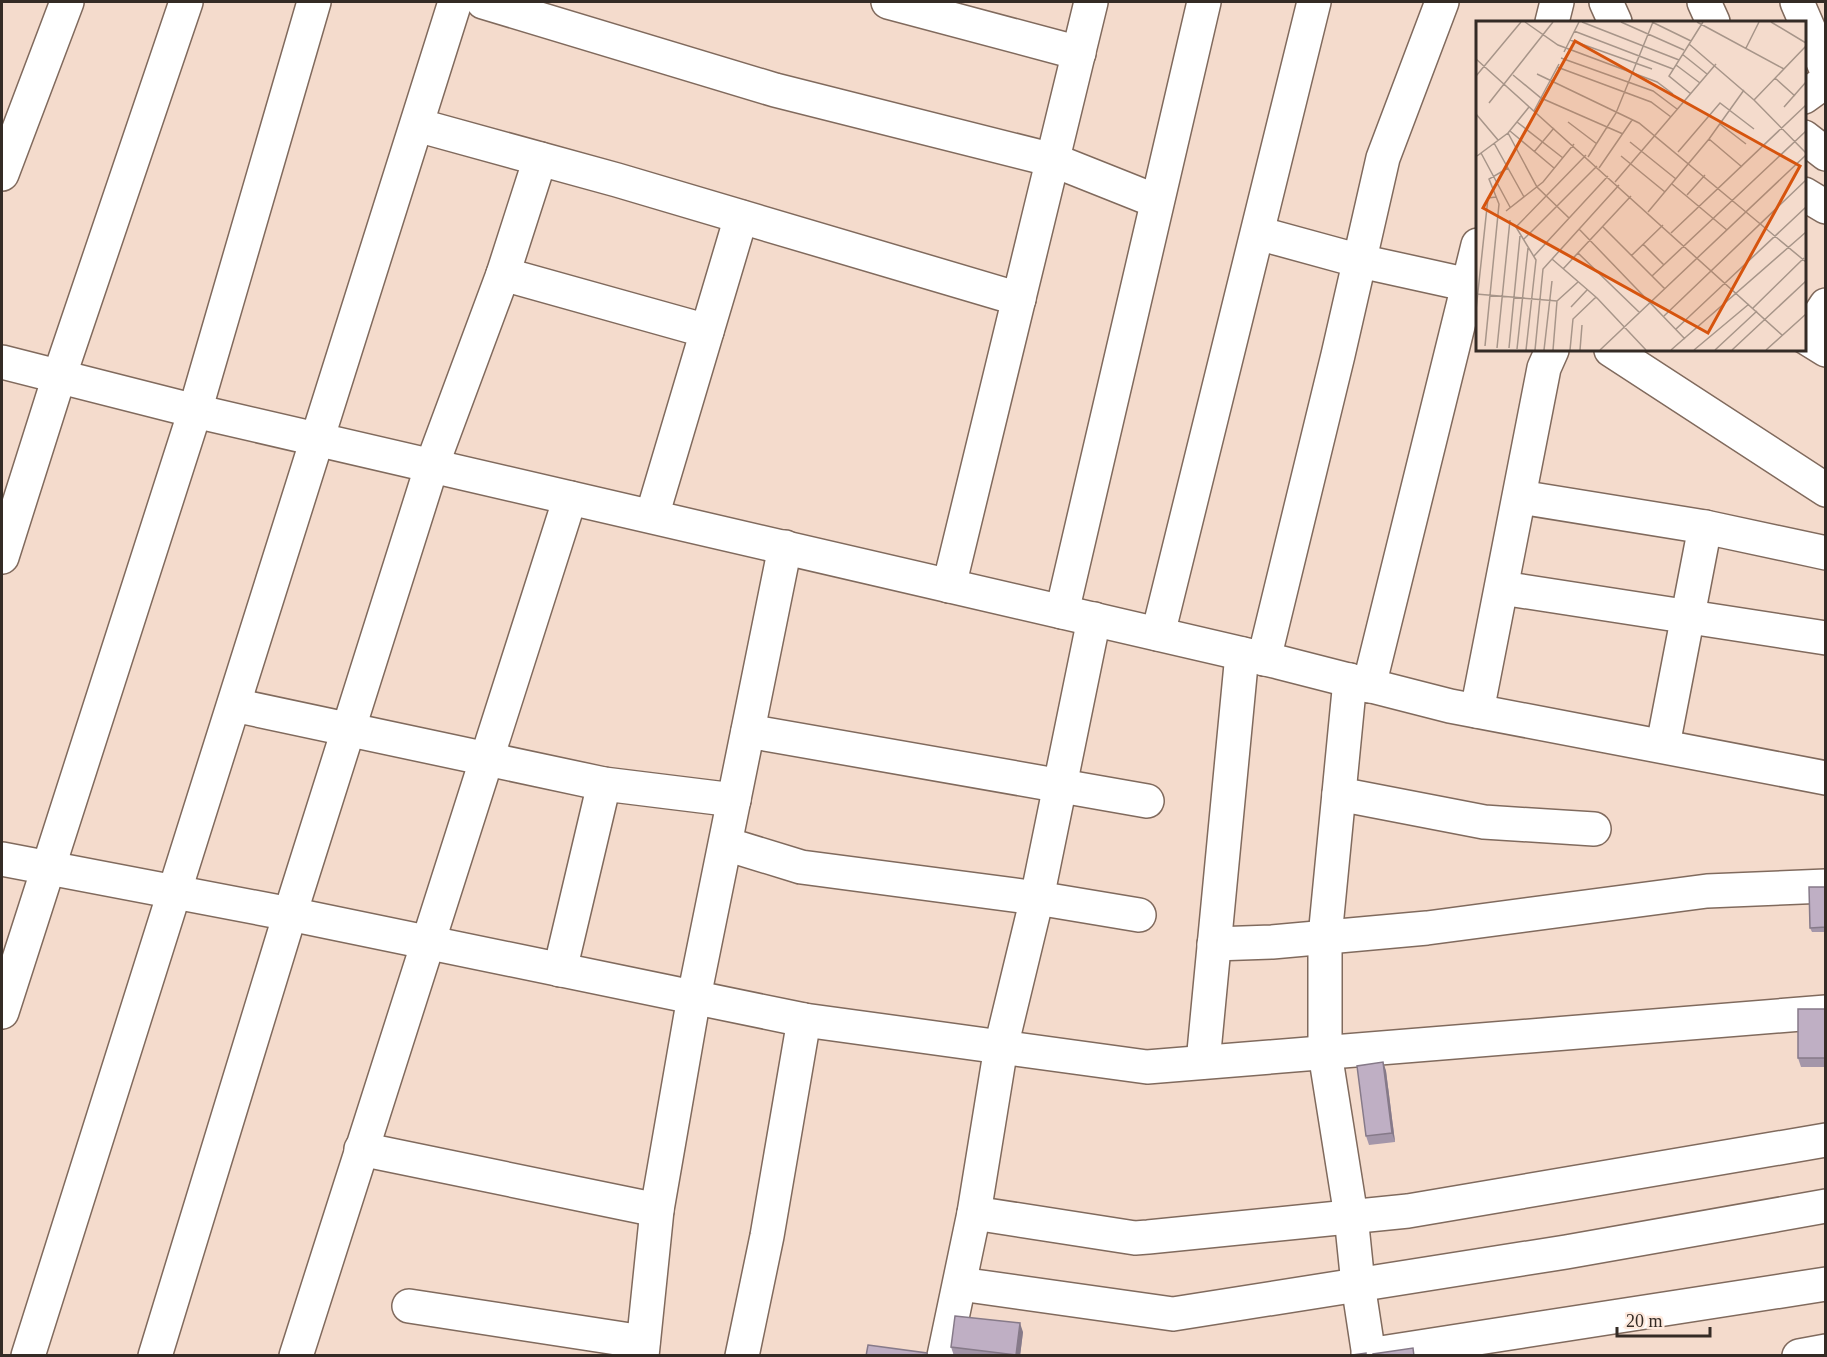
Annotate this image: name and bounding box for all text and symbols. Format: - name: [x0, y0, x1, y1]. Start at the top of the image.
- inset map: [1476, 21, 1806, 351]
- scale bar: [1617, 1300, 1710, 1338]
- text: 20 m: [1626, 1311, 1663, 1331]

